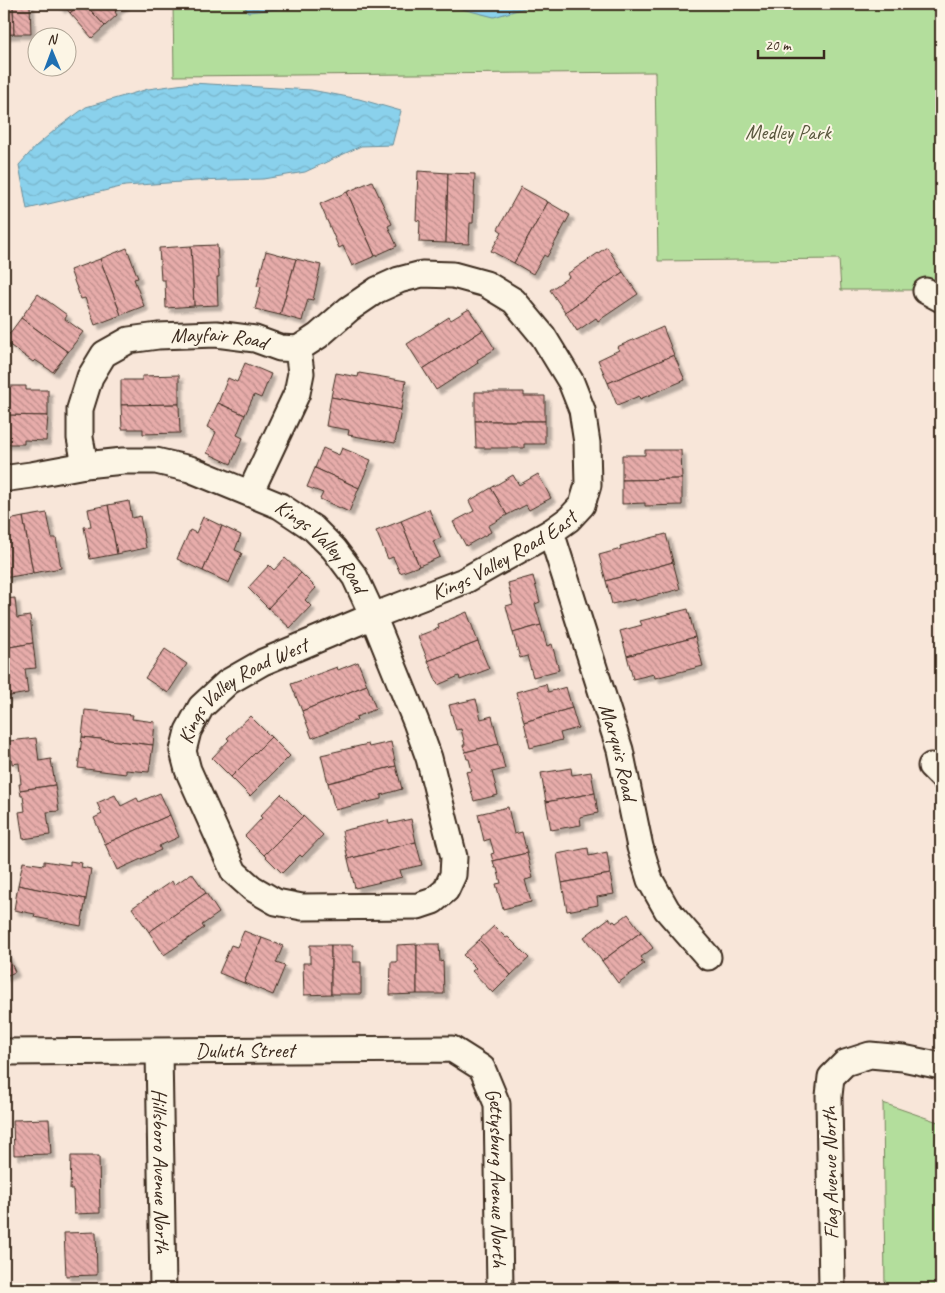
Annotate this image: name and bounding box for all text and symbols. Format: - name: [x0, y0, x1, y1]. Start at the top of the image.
- north arrow: [28, 28, 78, 78]
- scale bar: [758, 28, 824, 60]
- text: N: [47, 31, 59, 48]
- text: 20 m: [765, 36, 792, 55]
- park label: Medley Park: [745, 119, 832, 145]
- street label: Mayfair Road: [170, 321, 275, 357]
- street label: Kings Valley Road: [270, 493, 375, 600]
- street label: Kings Valley Road East: [428, 503, 585, 605]
- street label: Kings Valley Road West: [172, 631, 314, 747]
- street label: Marquis Road: [593, 700, 644, 806]
- street label: Duluth Street: [195, 1037, 298, 1064]
- street label: Gettysburg Avenue North: [479, 1084, 513, 1268]
- street label: Hillsboro Avenue North: [147, 1088, 175, 1255]
- street label: Flag Avenue North: [816, 1105, 844, 1240]

